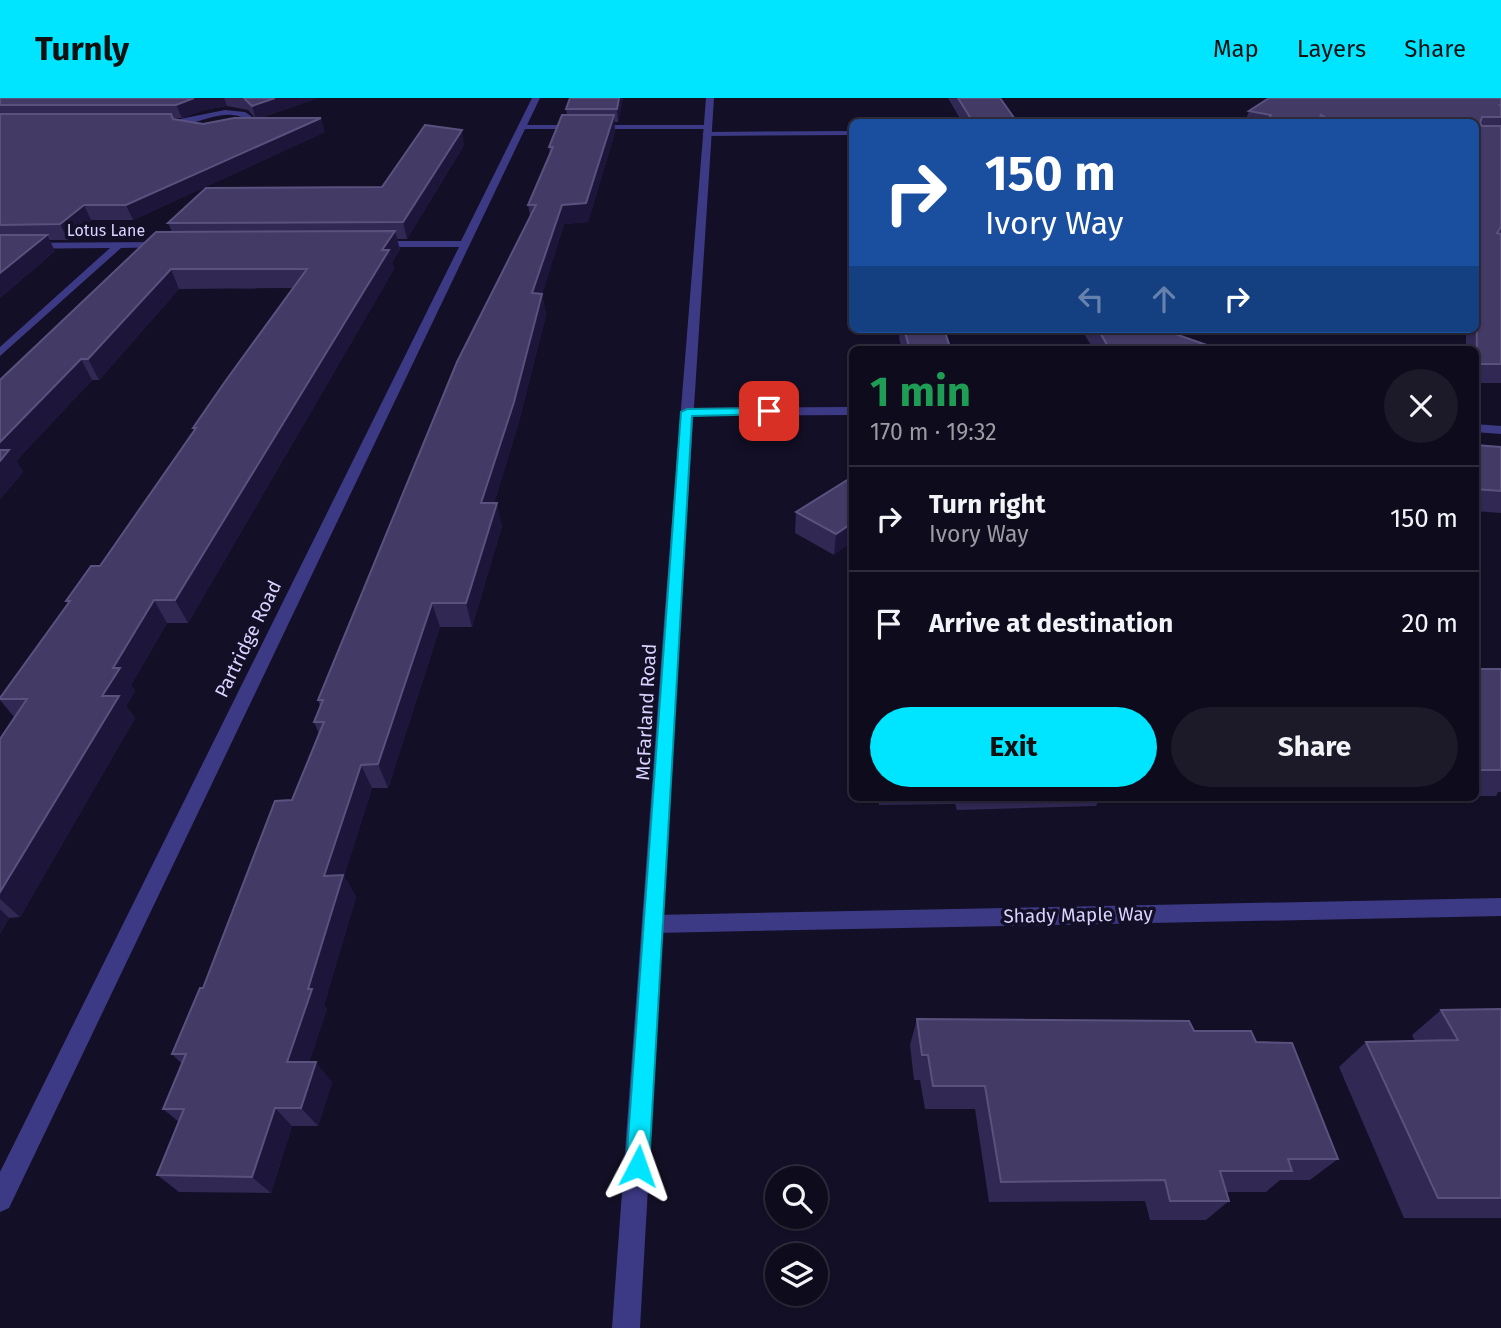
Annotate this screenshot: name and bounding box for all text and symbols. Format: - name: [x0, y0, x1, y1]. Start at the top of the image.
- text: Turnly: [35, 29, 129, 69]
- text: Map: [1213, 35, 1259, 63]
- text: Layers: [1297, 35, 1366, 63]
- text: Share: [1404, 35, 1466, 63]
- text: 150 m: [985, 144, 1116, 203]
- icon: right: [870, 147, 961, 238]
- text: Ivory Way: [985, 204, 1123, 242]
- street label: Lotus Lane: [67, 221, 145, 240]
- icon: left: [1072, 280, 1110, 318]
- icon: ahead: [1145, 280, 1183, 318]
- icon: right: [1218, 280, 1256, 318]
- text: 1 min: [870, 367, 971, 417]
- button: close: [1384, 369, 1458, 443]
- pin: [739, 381, 799, 441]
- icon: arrive: [750, 392, 788, 430]
- text: 170 m · 19:32: [870, 418, 997, 446]
- text: Turn right: [929, 489, 1046, 520]
- icon: right: [870, 500, 908, 538]
- text: 150 m: [1390, 503, 1458, 534]
- text: Ivory Way: [929, 520, 1029, 548]
- street label: Partridge Road: [210, 577, 286, 701]
- icon: arrive: [870, 605, 908, 643]
- text: Arrive at destination: [929, 608, 1173, 639]
- text: 20 m: [1401, 608, 1458, 639]
- street label: McFarland Road: [631, 643, 661, 781]
- button: Exit: [870, 707, 1157, 787]
- button: Share: [1171, 707, 1458, 787]
- street label: Shady Maple Way: [1003, 902, 1154, 928]
- position arrow: [601, 1129, 675, 1203]
- map controls: [765, 1166, 828, 1306]
- button: search: [765, 1166, 828, 1229]
- button: layers: [765, 1243, 828, 1306]

